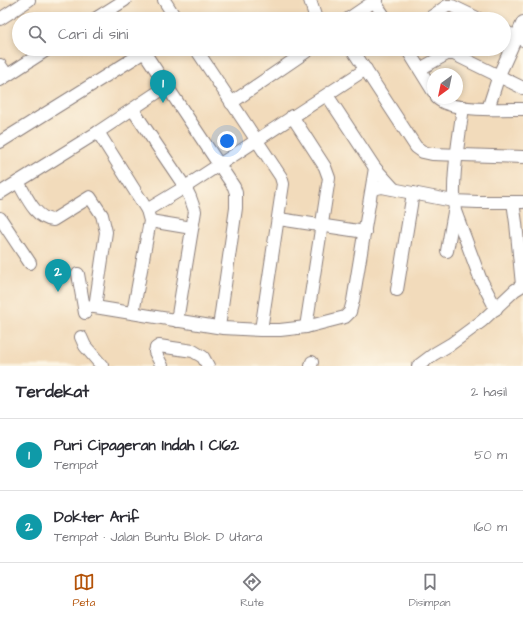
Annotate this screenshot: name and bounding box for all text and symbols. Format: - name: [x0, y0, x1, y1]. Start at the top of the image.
- search box: [12, 12, 511, 56]
- icon: search: [26, 23, 48, 45]
- text: Cari di sini: [58, 24, 128, 45]
- north arrow: [427, 68, 463, 104]
- pin: 1: [150, 70, 176, 103]
- your location: [217, 131, 237, 151]
- pin: 2: [45, 259, 71, 292]
- text: Terdekat: [16, 380, 89, 404]
- text: 2 hasil: [471, 383, 507, 401]
- text: Puri Cipageran Indah I C162: [54, 435, 239, 456]
- text: 1: [28, 446, 30, 464]
- text: 50 m: [474, 446, 507, 464]
- text: Tempat: [54, 456, 98, 474]
- text: Dokter Arif: [54, 507, 139, 528]
- text: 2: [25, 518, 33, 536]
- text: 160 m: [474, 518, 507, 536]
- text: Tempat · Jalan Buntu Blok D Utara: [54, 528, 262, 546]
- tab: Peta: [72, 571, 95, 610]
- tab: Rute: [240, 571, 264, 610]
- tab: Disimpan: [409, 571, 451, 610]

